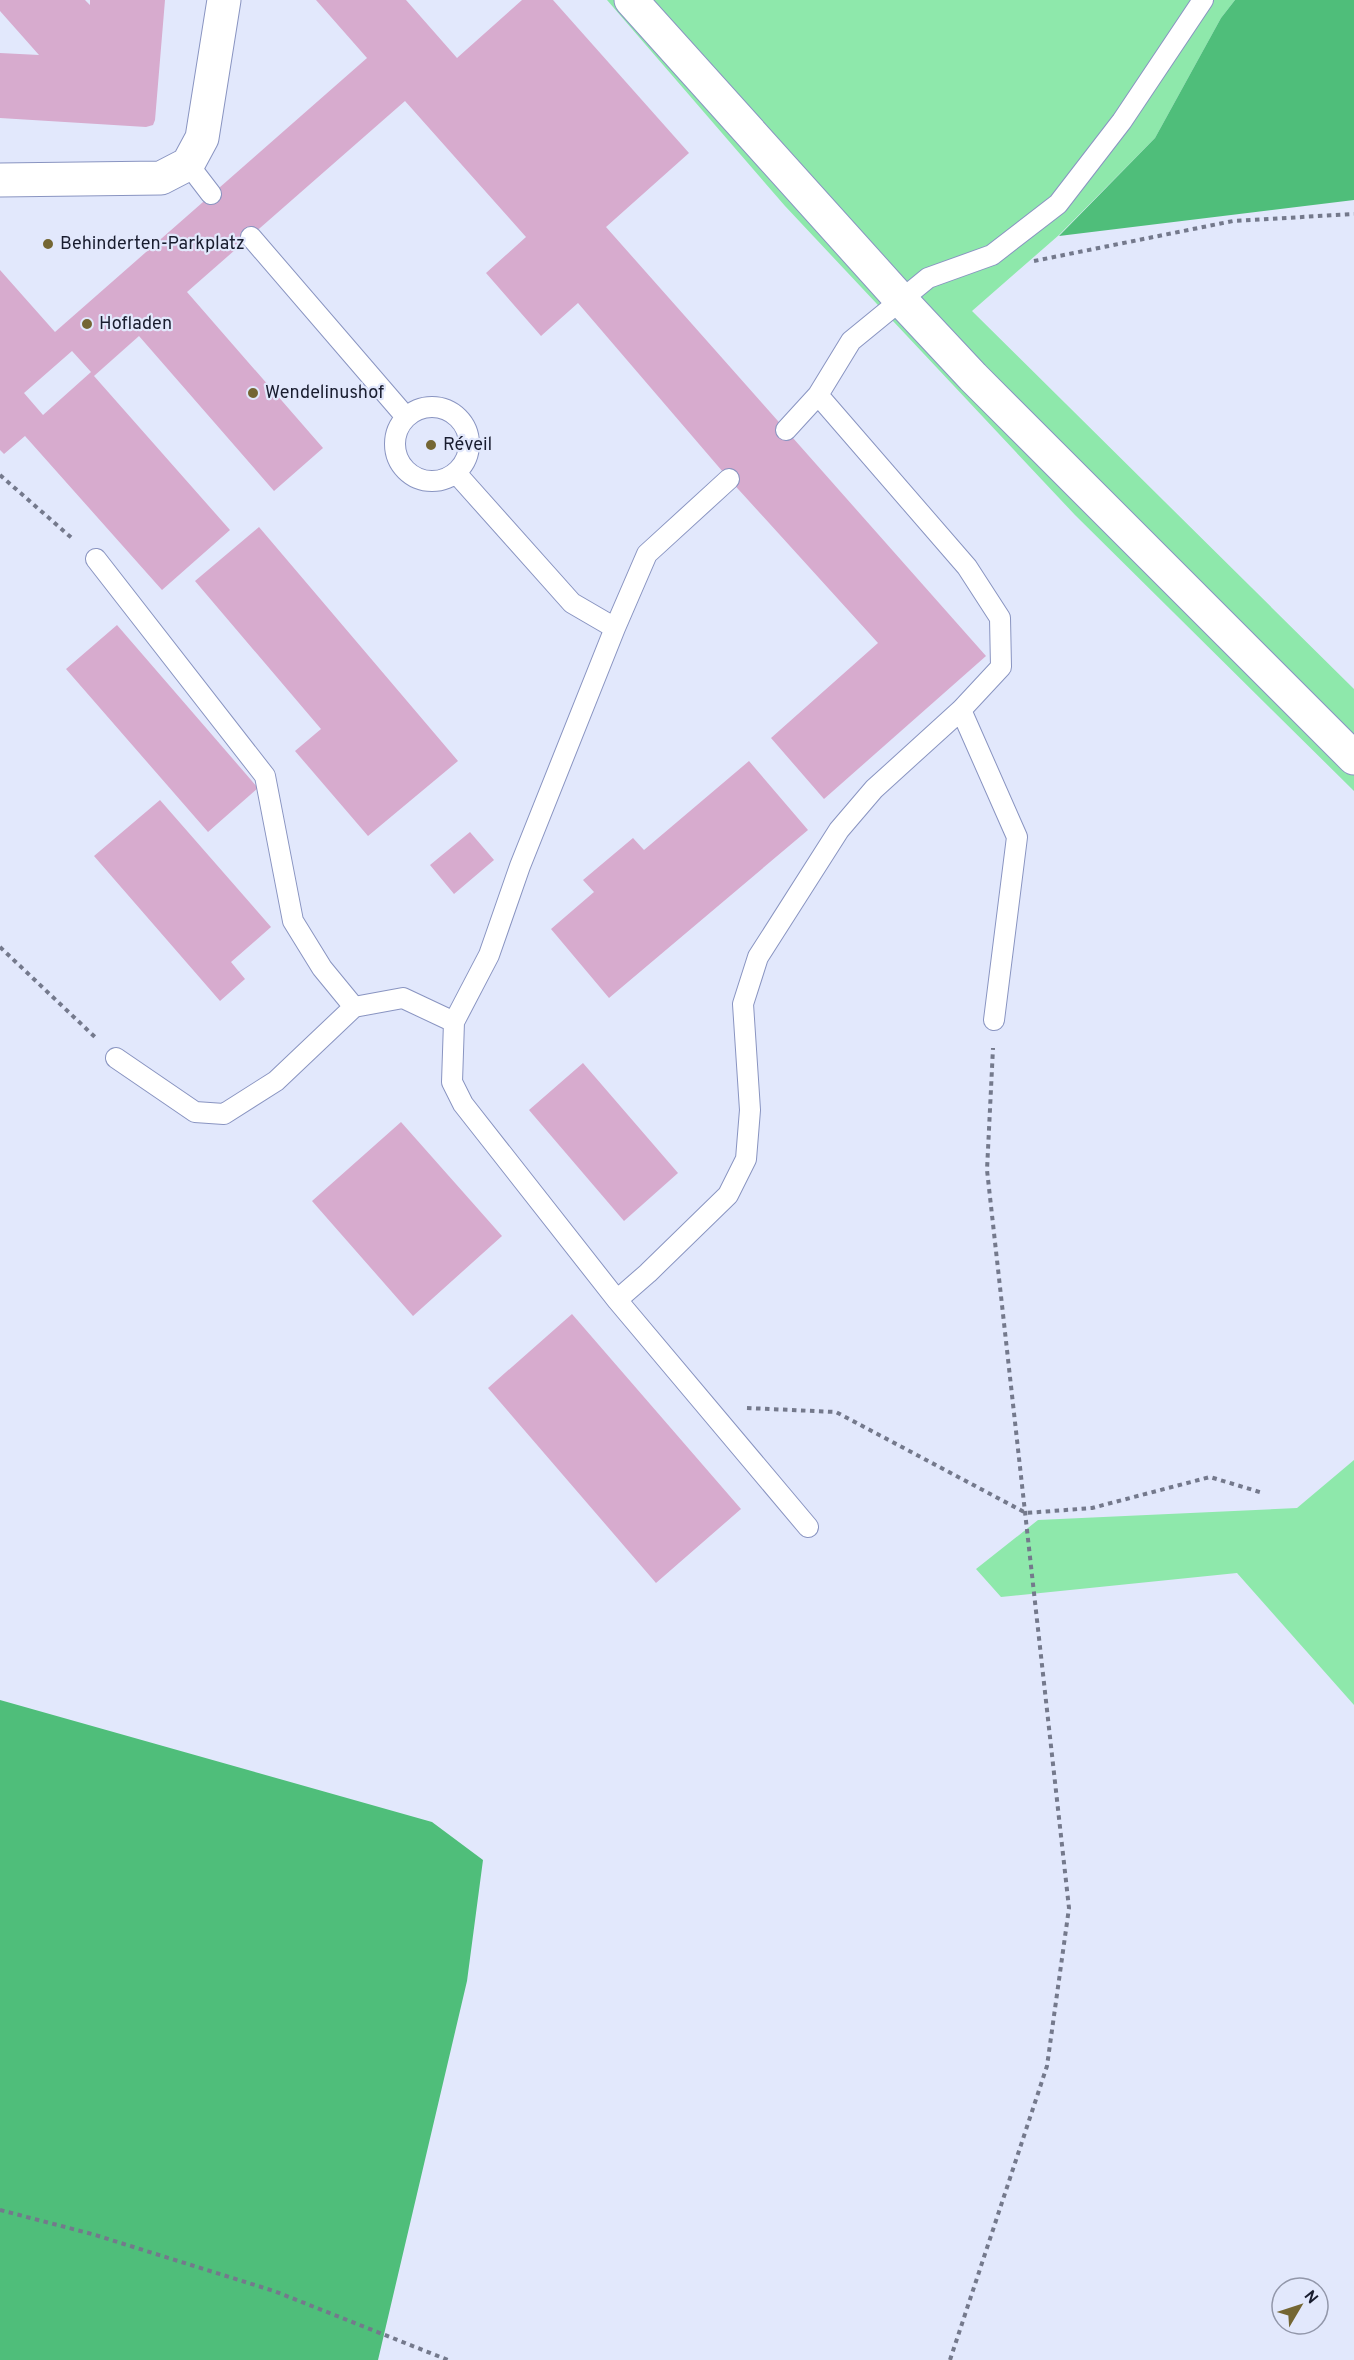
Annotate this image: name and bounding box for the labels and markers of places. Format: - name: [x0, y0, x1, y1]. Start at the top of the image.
- place label: Behinderten-Parkplatz: [60, 233, 245, 256]
- marker: Behinderten-Parkplatz: [41, 237, 55, 251]
- place label: Hofladen: [99, 313, 172, 336]
- marker: Hofladen: [80, 317, 94, 331]
- place label: Wendelinushof: [265, 382, 384, 405]
- marker: Wendelinushof: [246, 386, 260, 400]
- place label: Réveil: [443, 434, 492, 457]
- marker: Réveil: [424, 438, 438, 452]

